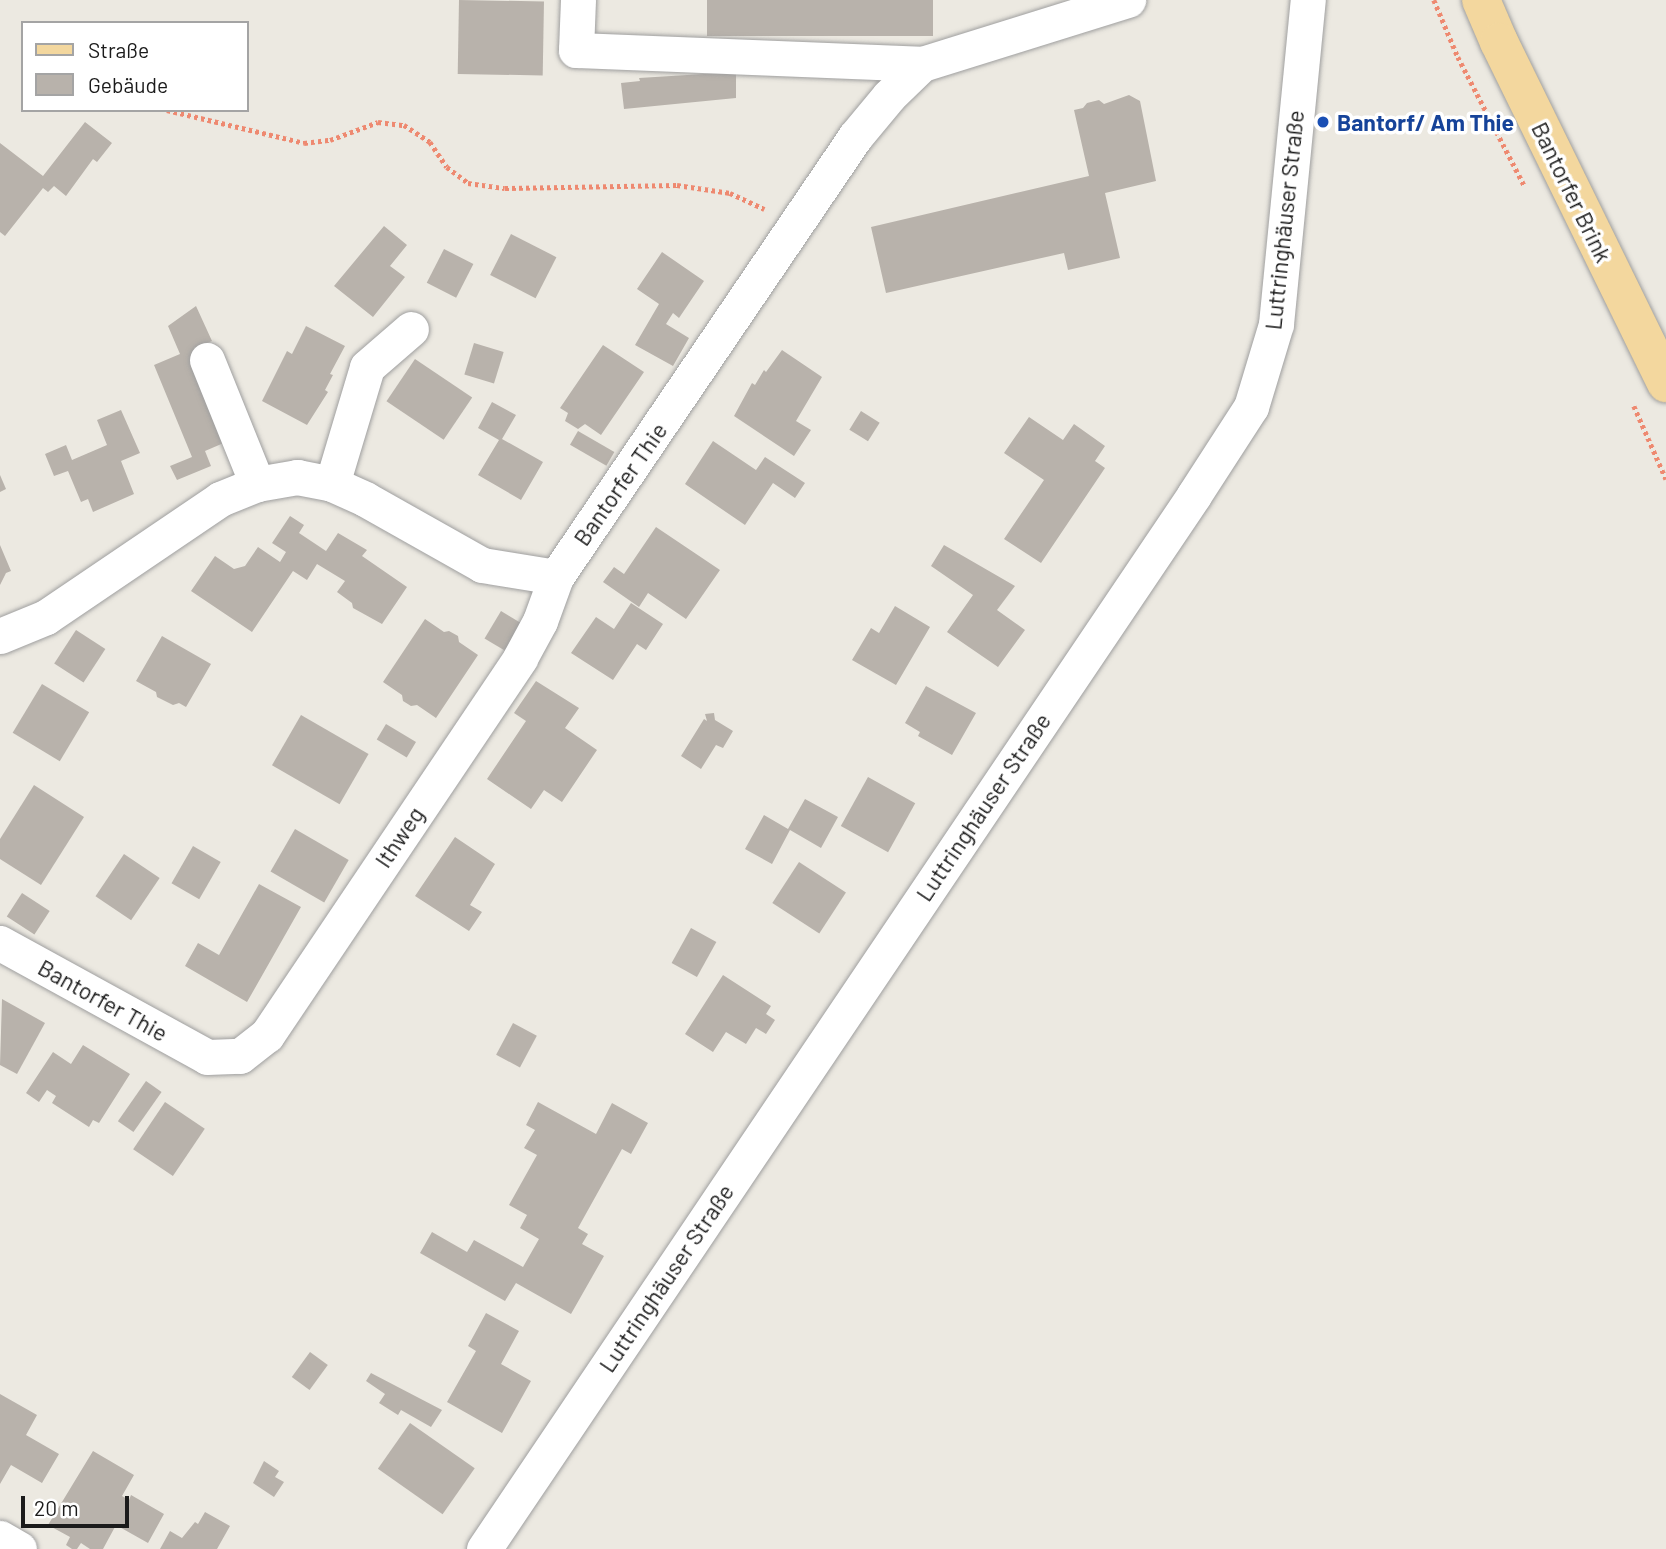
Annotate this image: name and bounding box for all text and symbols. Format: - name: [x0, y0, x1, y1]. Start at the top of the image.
- legend: [21, 21, 248, 112]
- text: Straße: [88, 37, 149, 62]
- text: Gebäude: [88, 72, 168, 97]
- place label: Bantorf/ Am Thie: [1337, 108, 1514, 136]
- street label: Luttringhäuser Straße: [1259, 109, 1309, 331]
- marker: Bantorf/ Am Thie: [1315, 114, 1331, 130]
- street label: Bantorfer Brink: [1526, 117, 1618, 267]
- street label: Bantorfer Thie: [568, 417, 672, 551]
- street label: Luttringhäuser Straße: [910, 708, 1056, 906]
- street label: Ithweg: [369, 801, 429, 873]
- street label: Bantorfer Thie: [33, 953, 173, 1047]
- street label: Luttringhäuser Straße: [593, 1179, 739, 1377]
- scale bar: [24, 1482, 133, 1526]
- text: 20 m: [34, 1495, 79, 1520]

